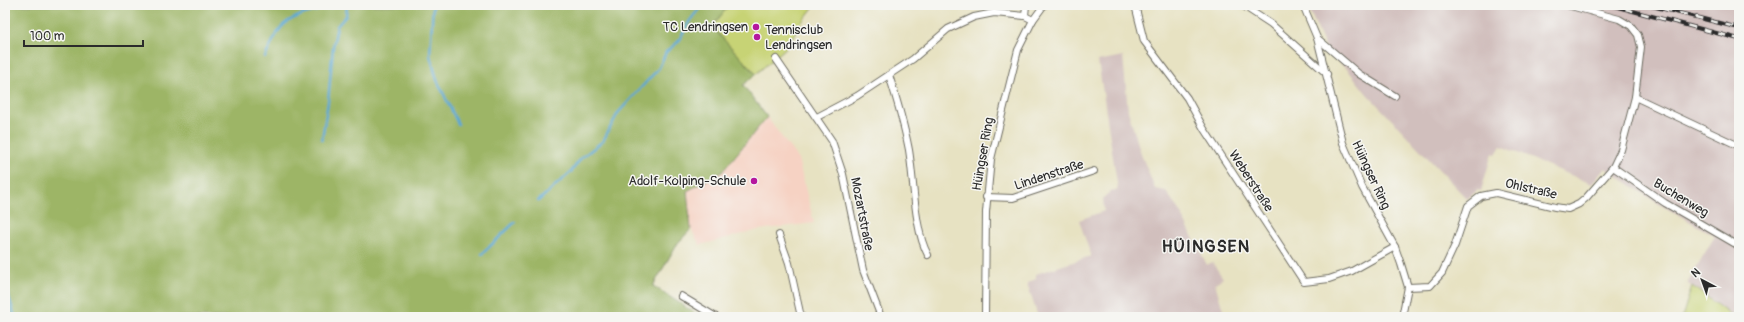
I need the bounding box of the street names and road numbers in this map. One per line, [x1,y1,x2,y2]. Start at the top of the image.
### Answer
street label: Hüingser Ring [969,116,997,192]
street label: Hüingser Ring [1348,138,1394,212]
street label: Weberstraße [1225,147,1277,215]
street label: Lindenstraße [1012,156,1086,194]
street label: Ohlstraße [1504,175,1559,203]
street label: Buchenweg [1650,175,1712,221]
street label: Mozartstraße [847,176,877,253]

